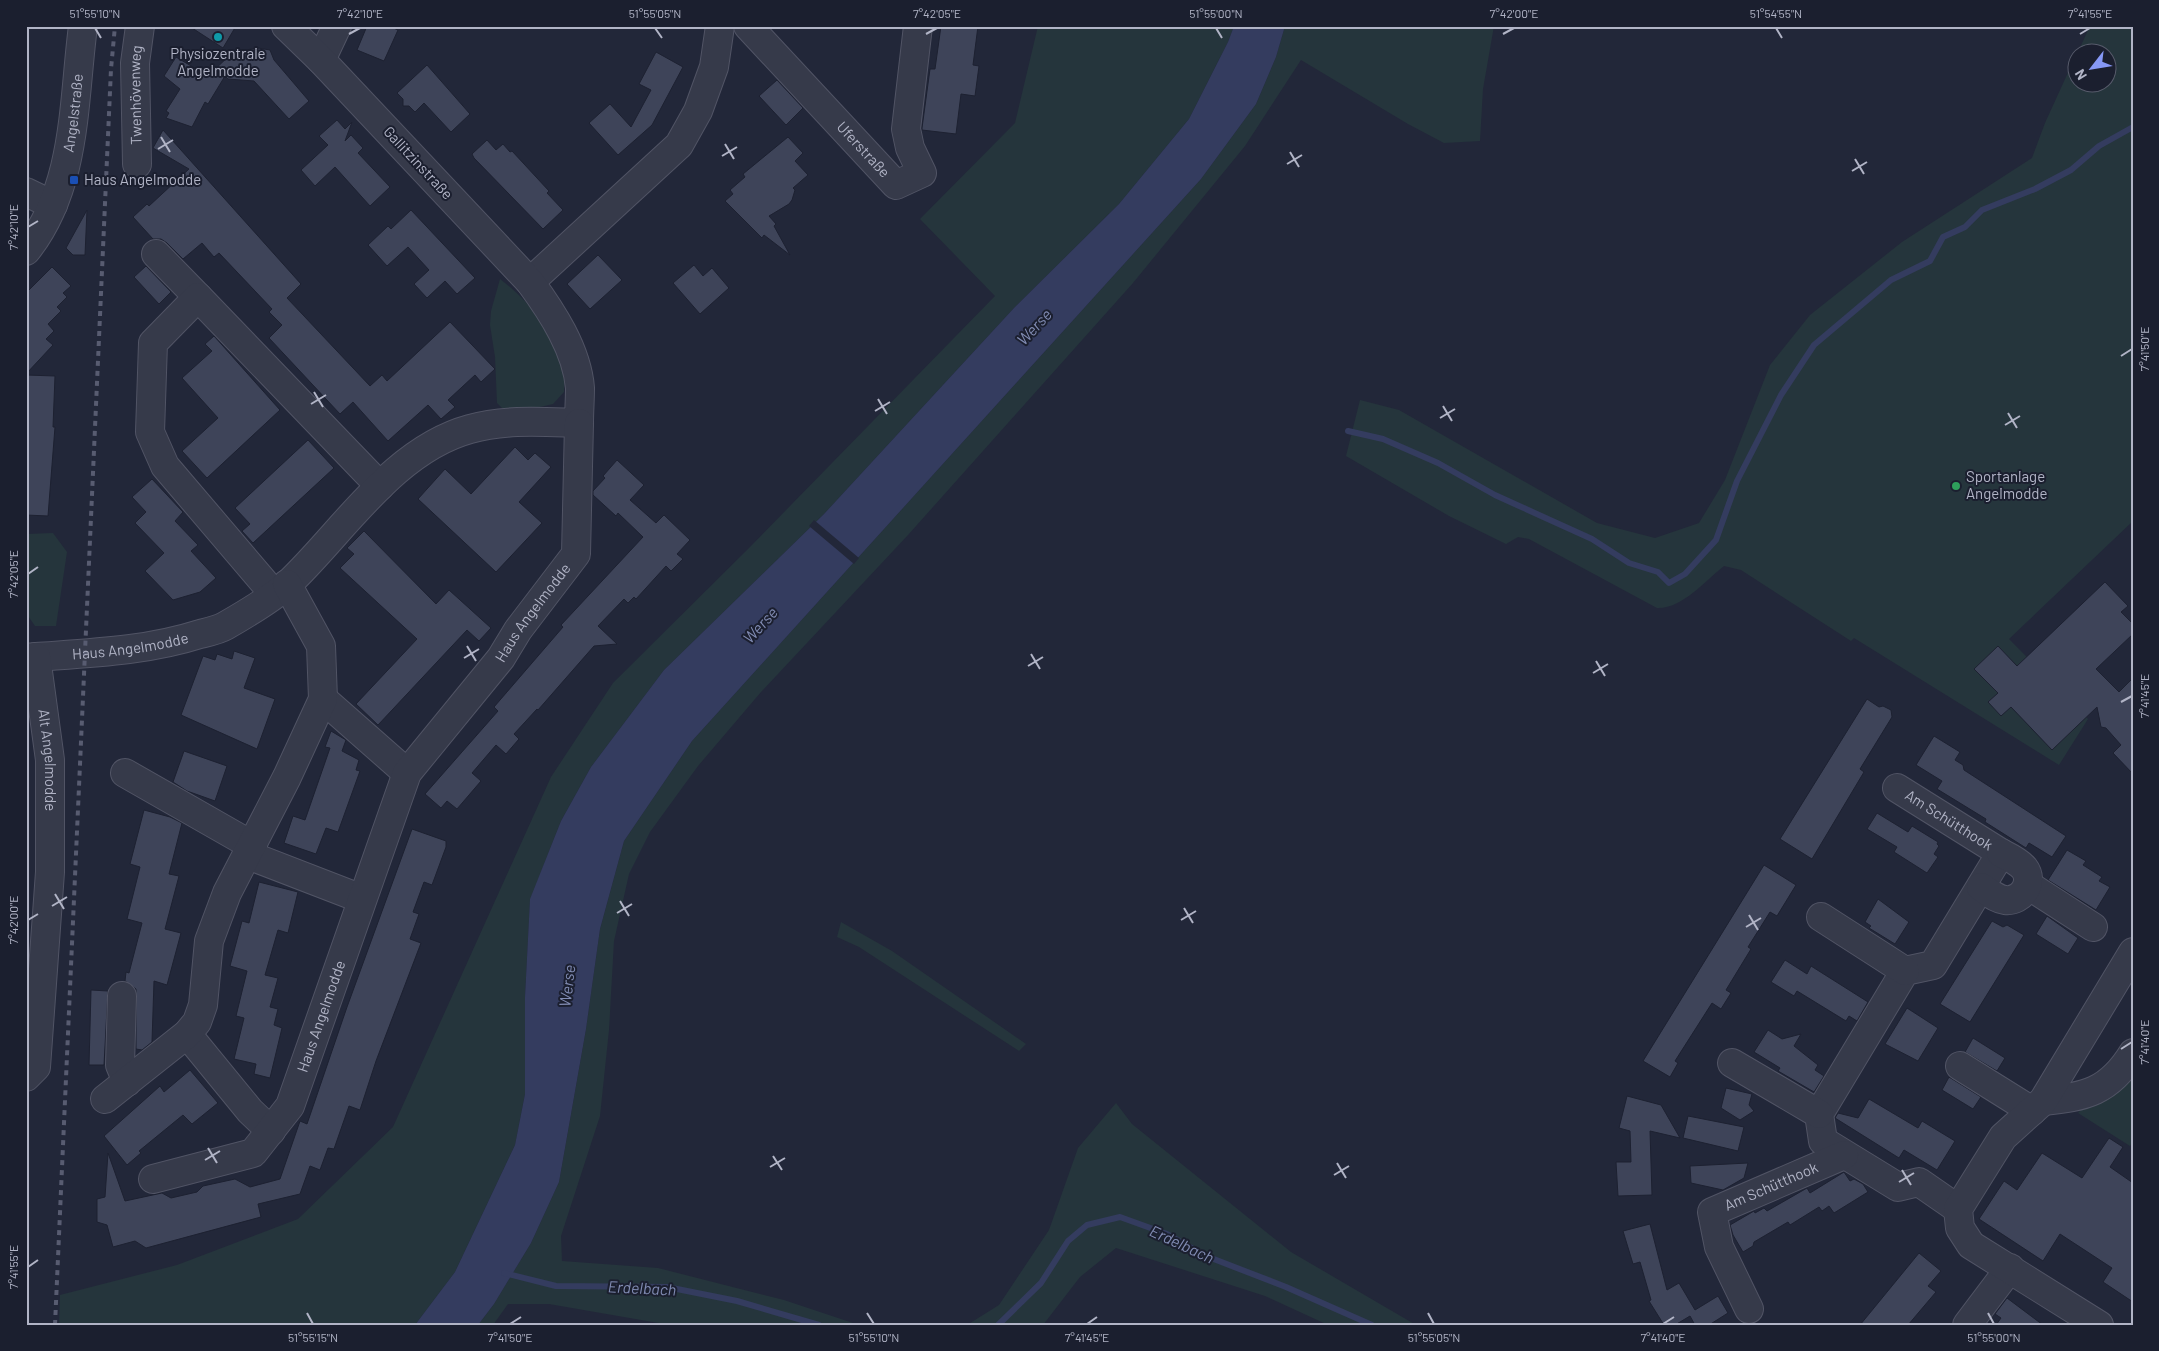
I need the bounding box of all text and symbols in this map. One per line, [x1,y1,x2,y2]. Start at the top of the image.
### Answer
text: 51°55'10"N [70,6,120,20]
text: 7°42'10"E [337,6,383,20]
text: 51°55'05"N [629,6,681,20]
text: 7°42'05"E [913,6,961,20]
text: 51°55'00"N [1189,6,1243,20]
text: 7°42'00"E [1490,6,1538,20]
text: 51°54'55"N [1750,6,1802,20]
text: 7°41'55"E [2068,6,2112,20]
marker: Physiozentrale Angelmodde [212,31,224,43]
north arrow [2066,42,2116,92]
street label: Twenhövenweg [125,44,145,145]
place label: Physiozentrale Angelmodde [170,44,266,79]
text: N [2071,67,2090,83]
street label: Angelstraße [58,73,86,154]
street label: Uferstraße [833,117,894,181]
street label: Gallitzinstraße [380,122,457,203]
place label: Haus Angelmodde [84,170,201,188]
marker: Haus Angelmodde [68,174,80,186]
text: 7°42'10"E [6,204,20,250]
water label: Werse [1012,305,1055,349]
text: 7°41'50"E [2137,327,2151,371]
place label: Sportanlage Angelmodde [1966,467,2048,502]
marker: Sportanlage Angelmodde [1950,480,1962,492]
text: 7°42'05"E [6,550,20,598]
street label: Haus Angelmodde [491,559,574,665]
water label: Werse [738,603,781,647]
street label: Haus Angelmodde [72,628,190,662]
text: 7°41'45"E [2137,674,2151,718]
street label: Alt Angelmodde [35,708,60,811]
street label: Am Schütthook [1902,785,1997,854]
text: 7°42'00"E [6,896,20,944]
street label: Haus Angelmodde [293,958,348,1075]
water label: Werse [554,964,579,1008]
text: 7°41'40"E [2137,1019,2151,1065]
street label: Am Schütthook [1721,1157,1821,1214]
water label: Erdelbach [1147,1220,1217,1267]
text: 7°41'55"E [6,1245,20,1289]
water label: Erdelbach [607,1276,677,1299]
text: 51°55'15"N [288,1330,338,1344]
text: 7°41'50"E [488,1330,532,1344]
text: 51°55'10"N [849,1330,899,1344]
text: 7°41'45"E [1065,1330,1109,1344]
text: 51°55'05"N [1408,1330,1460,1344]
text: 7°41'40"E [1640,1330,1686,1344]
text: 51°55'00"N [1967,1330,2021,1344]

